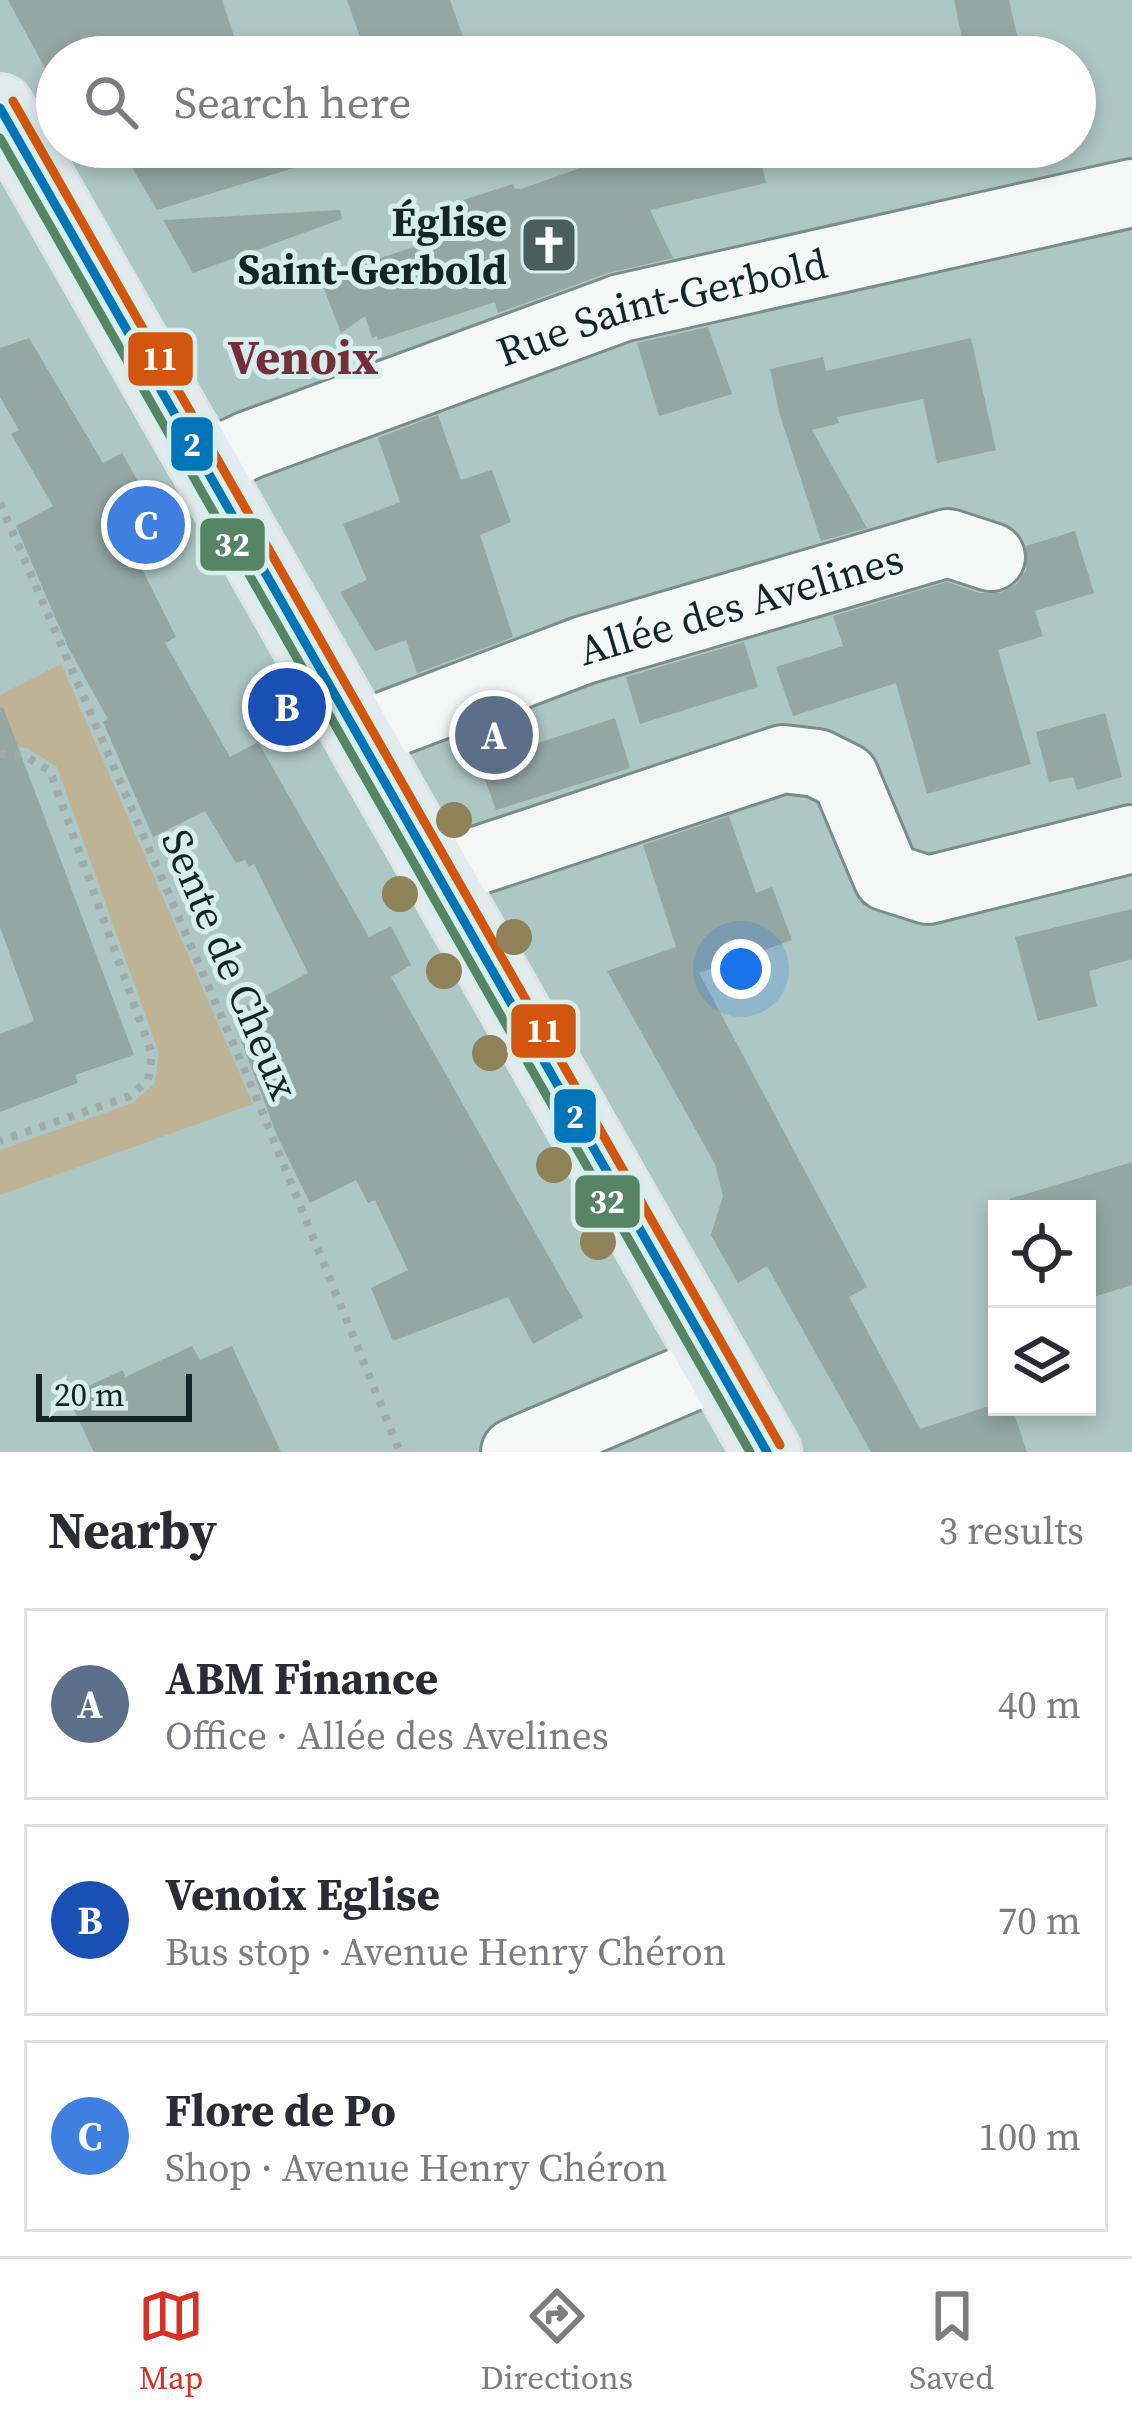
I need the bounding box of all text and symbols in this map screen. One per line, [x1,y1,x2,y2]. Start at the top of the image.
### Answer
search box [36,36,1096,168]
icon: search [78,69,144,135]
text: Search here [174,71,411,133]
place label: Église Saint-Gerbold [237,192,507,298]
church icon: Église Saint-Gerbold [518,214,580,276]
street label: Rue Saint-Gerbold [489,234,833,380]
district label: Venoix [227,324,379,390]
line badge: 11 [126,330,195,388]
text: 11 [142,336,178,381]
line badge: 2 [169,415,215,473]
text: 2 [183,422,201,467]
pin: C [107,480,185,570]
line badge: 32 [198,516,267,573]
text: 32 [214,522,250,567]
street label: Allée des Avelines [571,529,910,679]
pin: B [248,662,326,752]
pin: A [455,690,533,780]
street label: Sente de Cheux [148,820,314,1108]
your location [711,939,771,999]
line badge: 11 [509,1002,578,1060]
text: 11 [526,1008,562,1053]
line badge: 2 [552,1087,598,1145]
text: 2 [566,1094,584,1139]
line badge: 32 [573,1173,642,1230]
text: 32 [589,1179,625,1224]
map controls [988,1200,1096,1416]
button: locate [988,1200,1096,1308]
button: layers [988,1308,1096,1416]
scale bar [36,1368,192,1421]
text: 20 m [54,1372,124,1417]
text: Nearby [48,1495,217,1565]
text: 3 results [939,1504,1084,1557]
text: ABM Finance [165,1647,438,1709]
text: A [77,1678,103,1731]
text: 40 m [998,1678,1081,1731]
text: Office · Allée des Avelines [165,1709,609,1762]
text: Venoix Eglise [165,1863,440,1925]
text: B [77,1894,103,1947]
text: 70 m [998,1894,1081,1947]
text: Bus stop · Avenue Henry Chéron [165,1925,726,1978]
text: Flore de Po [165,2079,396,2141]
text: C [78,2110,102,2163]
text: 100 m [978,2110,1081,2163]
text: Shop · Avenue Henry Chéron [165,2141,667,2194]
tab: Map [138,2283,204,2400]
tab: Directions [480,2283,633,2400]
tab: Saved [909,2283,994,2400]

